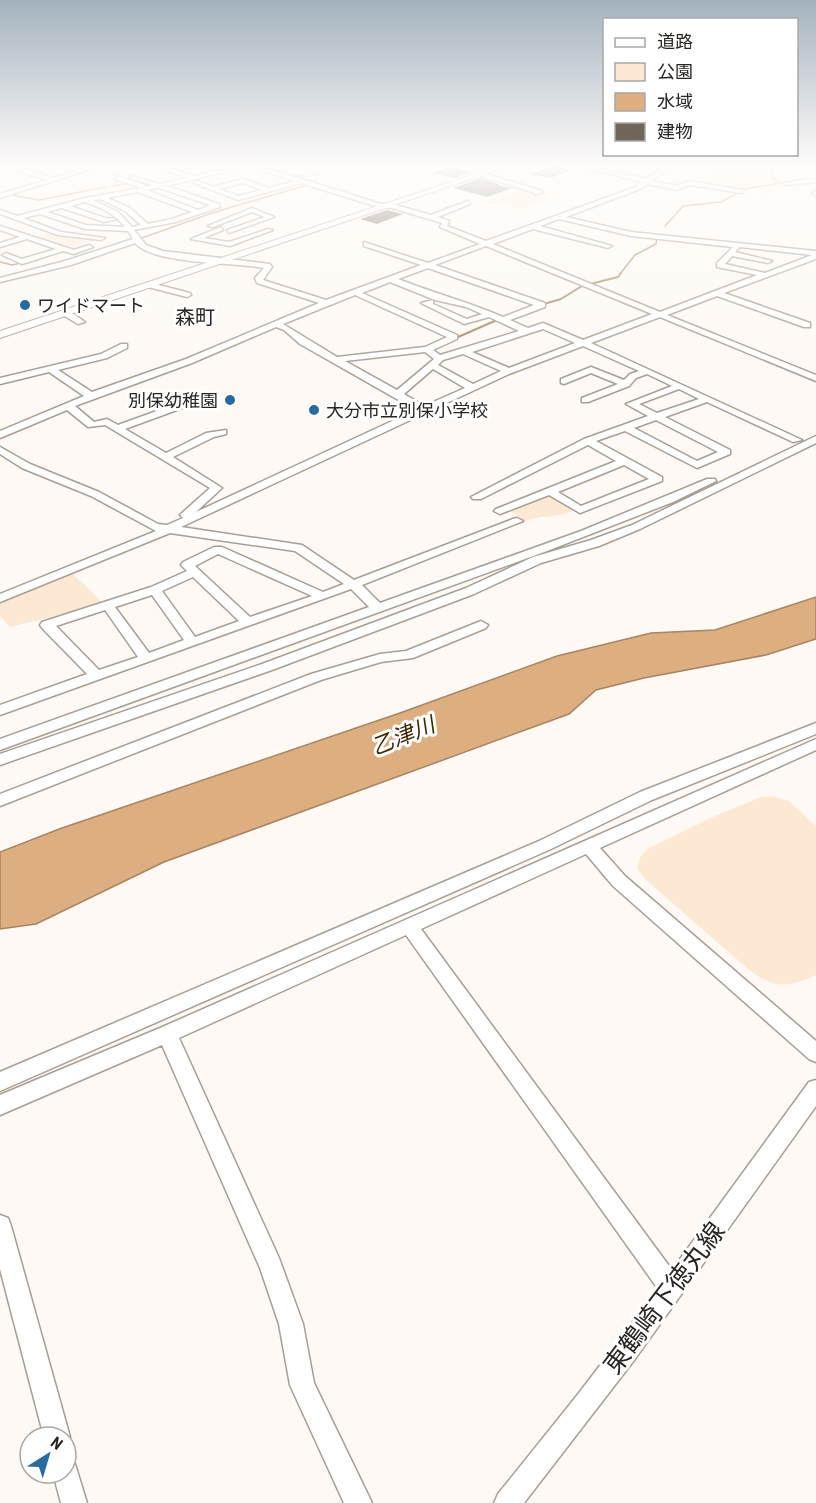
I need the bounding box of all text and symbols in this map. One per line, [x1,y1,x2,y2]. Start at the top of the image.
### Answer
legend [603,18,798,156]
text: 道路 [657,31,693,52]
text: 公園 [657,61,693,82]
text: 水域 [657,91,693,112]
text: 建物 [657,121,693,142]
place label: ワイドマート [37,295,145,316]
marker: ワイドマート [18,298,32,312]
district label: 森町 [175,305,215,329]
place label: 別保幼稚園 [128,390,218,411]
marker: 別保幼稚園 [223,393,237,407]
place label: 大分市立別保小学校 [326,400,488,421]
marker: 大分市立別保小学校 [307,403,321,417]
water label: 乙津川 [368,711,440,760]
street label: 東鶴崎下徳丸線 [597,1216,731,1380]
north arrow [18,1425,78,1485]
text: N [47,1433,66,1454]

